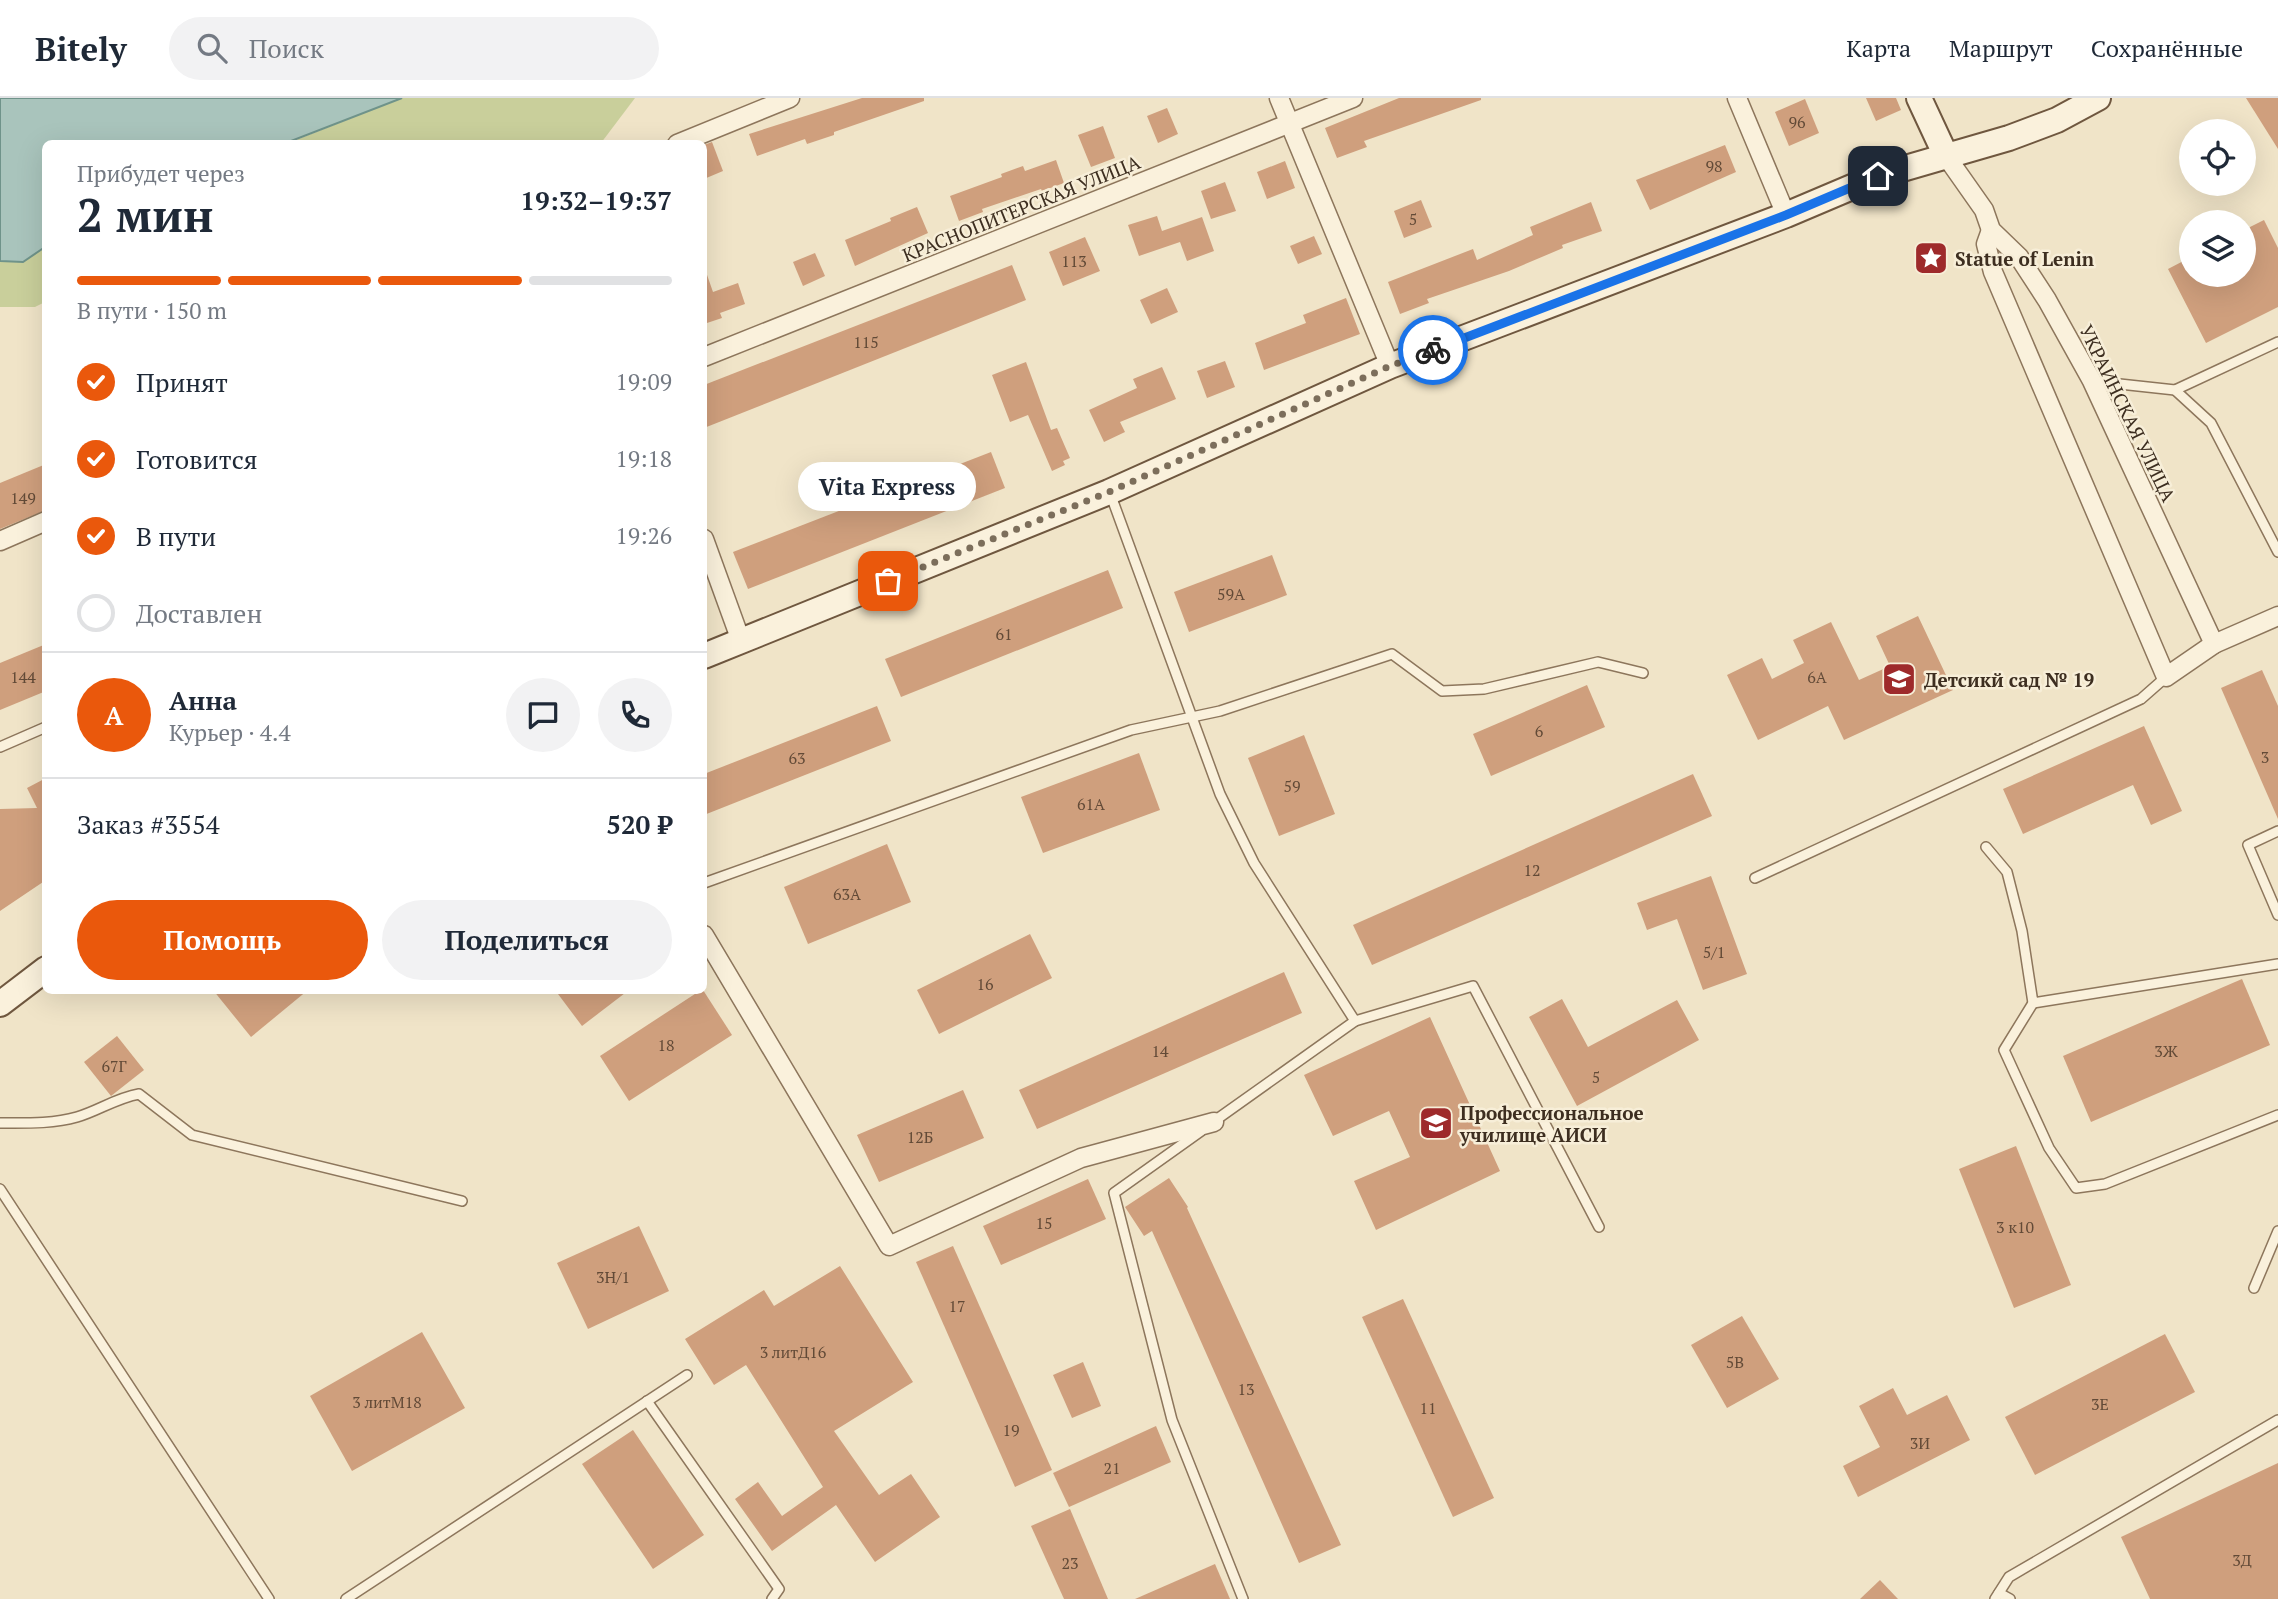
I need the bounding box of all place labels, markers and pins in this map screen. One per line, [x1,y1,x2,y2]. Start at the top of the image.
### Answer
pin [1848,146,1908,206]
place icon: Statue of Lenin [1912,239,1950,277]
place label: Statue of Lenin [1955,246,2095,271]
callout: Vita Express [799,462,977,511]
pin [858,551,918,611]
school or university icon: Детсикй сад № 19 [1880,660,1918,698]
place label: Детсикй сад № 19 [1924,667,2094,692]
place label: Профессиональное училище АИСИ [1459,1100,1644,1147]
school or university icon: Профессиональное училище АИСИ [1417,1104,1455,1142]

